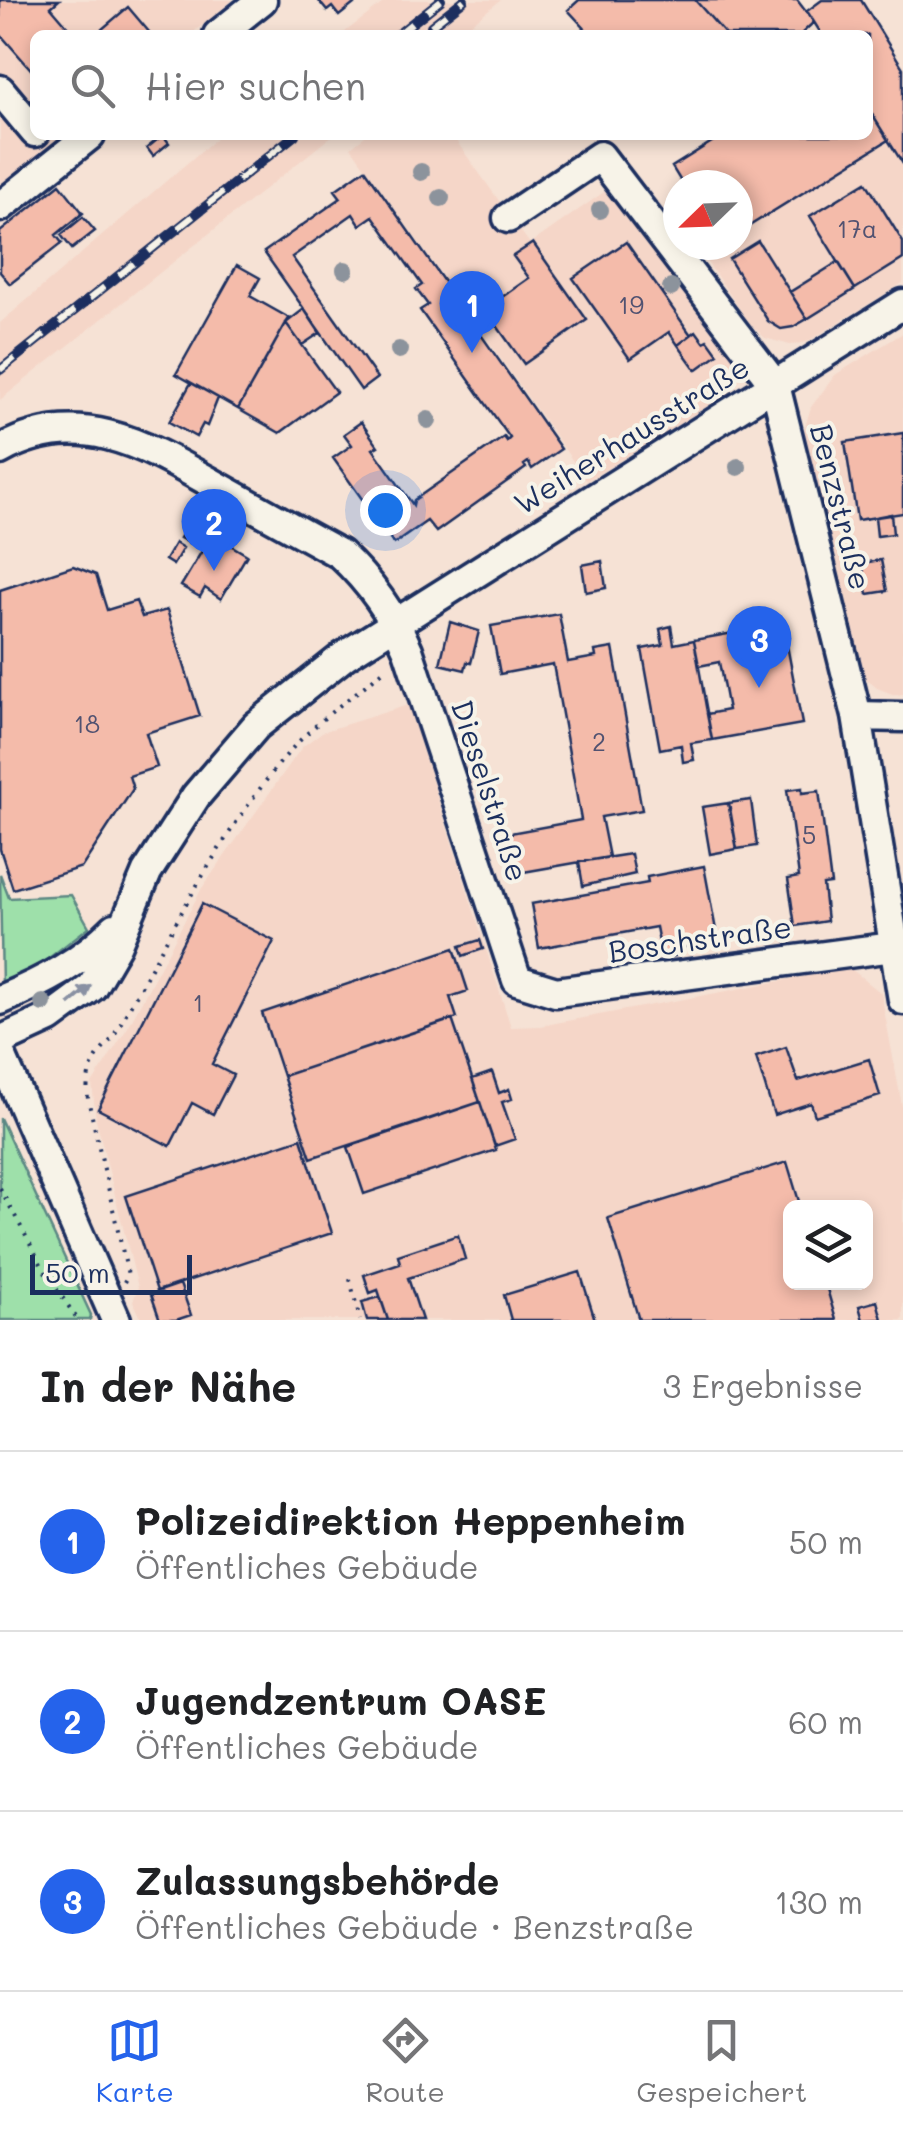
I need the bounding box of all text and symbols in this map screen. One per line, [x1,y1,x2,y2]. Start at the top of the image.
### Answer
search box [30,30,873,140]
icon: search [65,58,120,113]
text: Hier suchen [145,60,366,110]
north arrow [663,170,753,260]
house number: 17a [837,212,877,244]
pin: 1 [440,270,504,353]
house number: 19 [618,288,644,320]
street label: Weiherhausstraße [506,346,756,523]
street label: Benzstraße [802,419,882,594]
your location [360,485,411,536]
pin: 2 [182,488,246,571]
pin: 3 [726,606,792,688]
street label: Dieselstraße [443,695,539,886]
house number: 18 [74,707,100,739]
house number: 2 [592,725,606,757]
house number: 5 [802,818,816,850]
street label: Boschstraße [605,905,794,971]
one-way arrow [68,985,93,1006]
house number: 1 [192,986,204,1018]
map controls [783,1200,873,1290]
button: layers [783,1200,873,1290]
scale bar [30,1250,192,1294]
text: 50 m [45,1254,110,1290]
text: In der Nähe [40,1358,296,1413]
text: 3 Ergebnisse [662,1364,863,1406]
text: Polizeidirektion Heppenheim [135,1495,686,1545]
text: 1 [65,1520,80,1562]
text: 50 m [789,1520,863,1562]
text: Öffentliches Gebäude [135,1545,479,1587]
text: Jugendzentrum OASE [135,1675,547,1725]
text: 2 [64,1700,81,1742]
text: 60 m [788,1700,863,1742]
text: Öffentliches Gebäude [135,1725,479,1767]
text: Zulassungsbehörde [135,1855,500,1905]
text: 3 [63,1880,82,1922]
text: 130 m [774,1880,863,1922]
text: Öffentliches Gebäude · Benzstraße [135,1905,694,1947]
tab: Karte [96,2013,174,2109]
tab: Route [365,2013,445,2109]
tab: Gespeichert [636,2013,807,2109]

